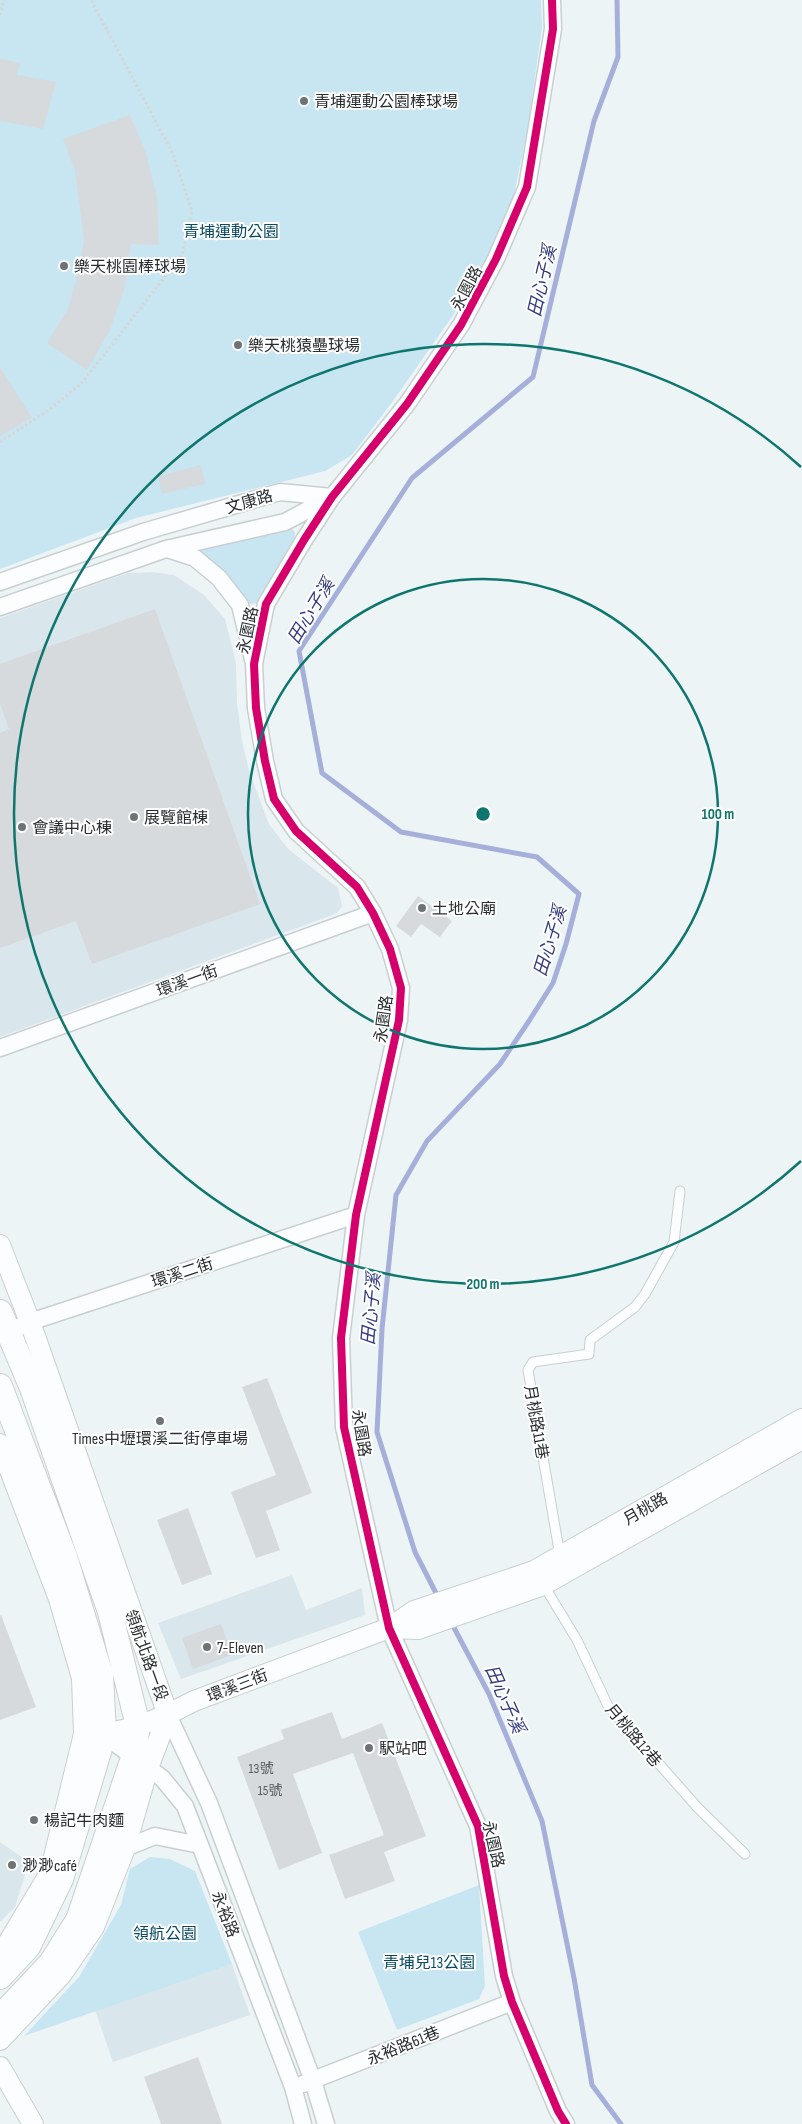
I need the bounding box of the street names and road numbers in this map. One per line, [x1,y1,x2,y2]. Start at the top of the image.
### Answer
street label: 永園路 [448,263,487,314]
street label: 文康路 [224,487,275,518]
street label: 永園路 [234,605,263,656]
street label: 環溪一街 [154,962,221,1001]
street label: 永園路 [372,994,397,1044]
street label: 環溪二街 [149,1255,216,1292]
street label: 月桃路11巷 [520,1384,551,1461]
street label: 永園路 [347,1408,374,1458]
street label: 月桃路 [620,1489,671,1530]
street label: 領航北路一段 [120,1607,171,1704]
street label: 環溪三街 [204,1666,271,1707]
street label: 月桃路12巷 [601,1701,665,1771]
street label: 永園路 [478,1819,507,1870]
street label: 永裕路 [207,1889,242,1940]
street label: 永裕路61巷 [364,2023,443,2070]

